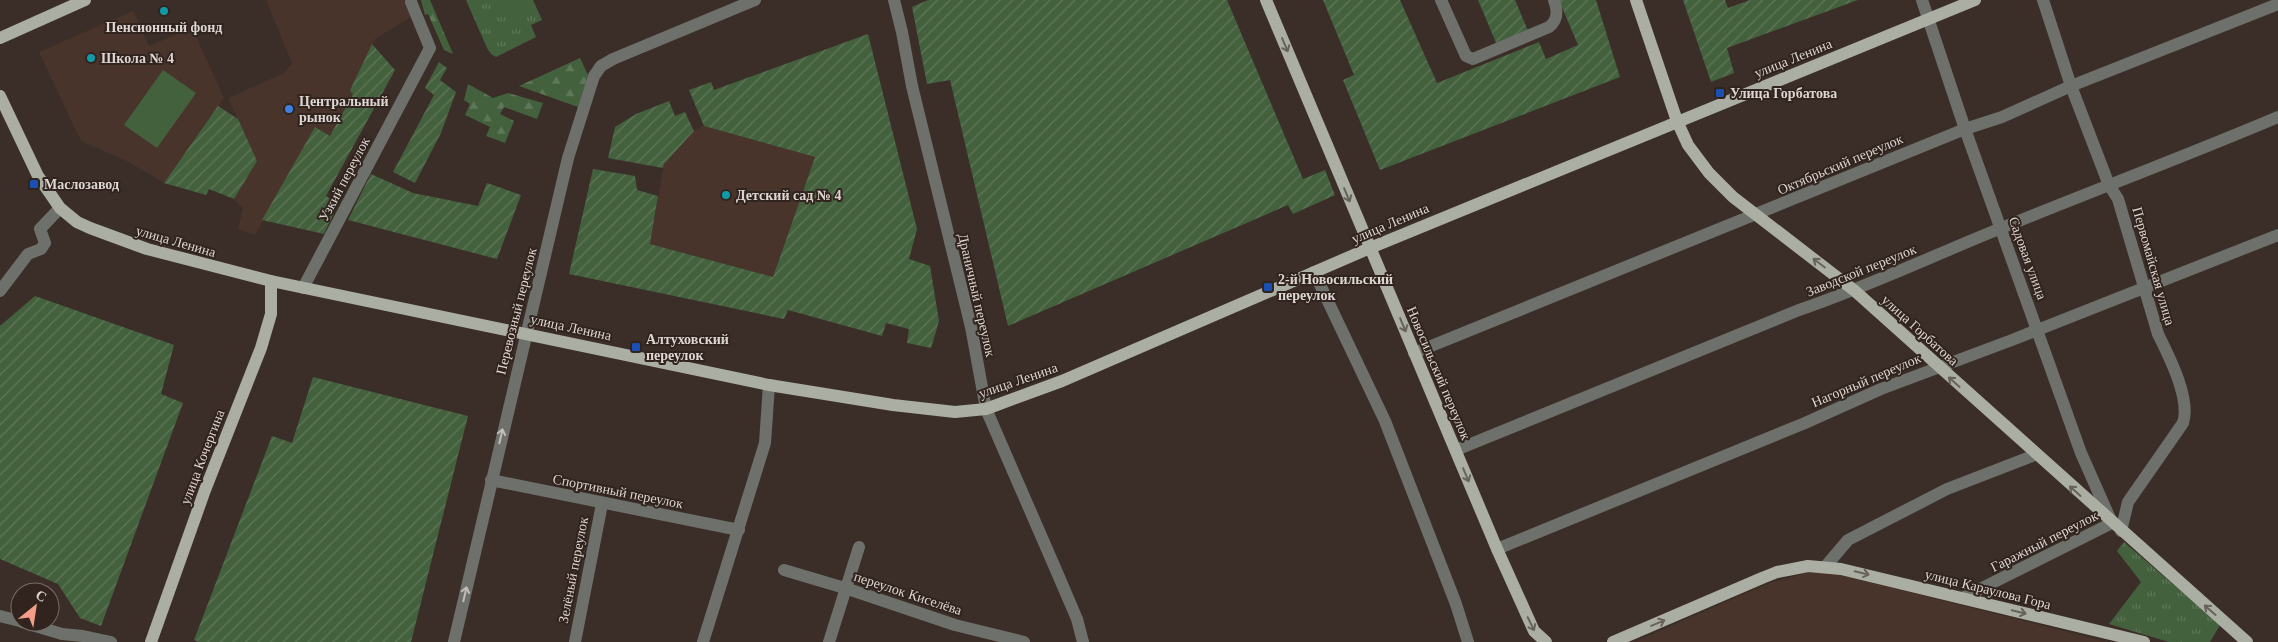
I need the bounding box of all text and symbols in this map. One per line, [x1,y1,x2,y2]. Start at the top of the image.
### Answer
marker: Пенсионный фонд [158,5,170,17]
place label: Пенсионный фонд [106,20,222,35]
street label: улица Ленина [1752,36,1835,81]
one-way arrow [1280,37,1290,52]
place label: Школа № 4 [101,51,174,66]
marker: Школа № 4 [85,52,97,64]
place label: Улица Горбатова [1730,86,1837,101]
marker: Улица Горбатова [1714,87,1726,99]
place label: Центральный рынок [299,94,388,125]
marker: Центральный рынок [283,103,295,115]
street label: Октябрьский переулок [1775,131,1905,198]
street label: Узкий переулок [316,134,373,224]
place label: Маслозавод [44,177,119,192]
marker: Маслозавод [28,178,40,190]
one-way arrow [1343,187,1353,202]
place label: Детский сад № 4 [736,188,842,203]
marker: Детский сад № 4 [720,189,732,201]
street label: улица Ленина [1349,200,1432,246]
street label: Первомайская улица [2129,205,2178,328]
street label: Садовая улица [2006,215,2050,302]
street label: улица Ленина [134,223,218,260]
street label: Драничный переулок [955,232,998,359]
street label: Заводской переулок [1804,241,1919,299]
street label: Перевозный переулок [493,246,540,376]
one-way arrow [1813,258,1826,269]
place label: 2-й Новосильский переулок [1278,272,1393,303]
marker: 2-й Новосильский переулок [1262,281,1274,293]
street label: улица Горбатова [1878,292,1961,369]
street label: Новосильский переулок [1404,304,1474,442]
street label: улица Ленина [529,312,614,344]
one-way arrow [1398,317,1408,332]
place label: Алтуховский переулок [646,332,729,363]
marker: Алтуховский переулок [630,341,642,353]
street label: Нагорный переулок [1809,351,1923,410]
street label: улица Ленина [977,360,1060,401]
one-way arrow [1948,376,1961,388]
street label: улица Кочергина [177,407,228,507]
one-way arrow [497,429,506,445]
one-way arrow [1462,467,1471,482]
street label: Спортивный переулок [551,471,685,512]
one-way arrow [2069,485,2082,496]
street label: Гаражный переулок [1988,508,2101,575]
street label: Зелёный переулок [556,515,591,625]
street label: улица Караулова Гора [1923,567,2053,613]
street label: переулок Киселёва [852,569,964,618]
one-way arrow [1853,569,1869,578]
north arrow [10,582,60,632]
text: С [33,587,49,605]
one-way arrow [461,587,470,603]
one-way arrow [2204,604,2217,616]
one-way arrow [2011,608,2027,617]
one-way arrow [1526,616,1536,631]
one-way arrow [1650,617,1665,627]

